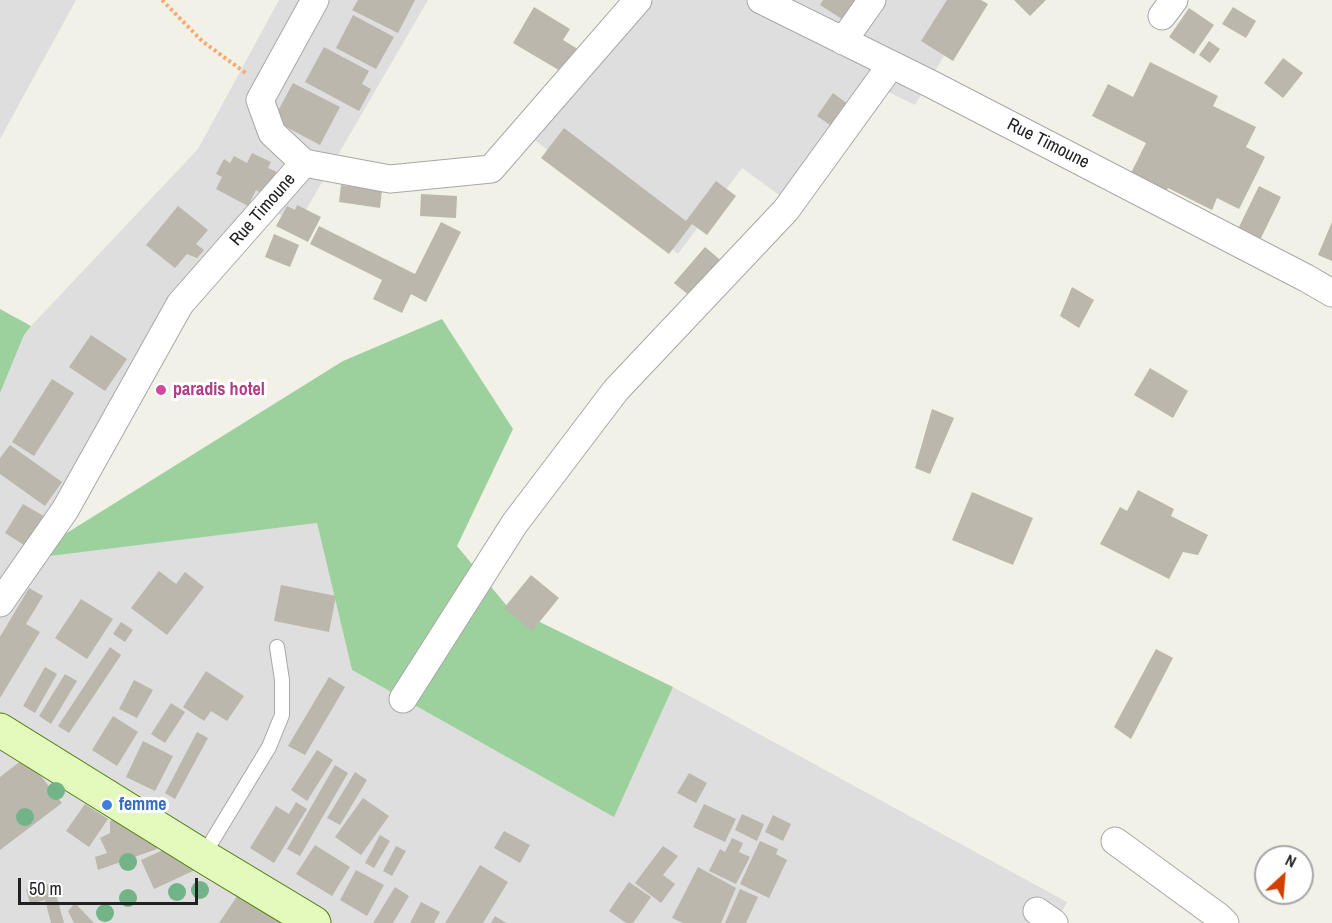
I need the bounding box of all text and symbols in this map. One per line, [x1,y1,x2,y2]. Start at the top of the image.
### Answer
street label: Rue Timoune [1003,114,1093,174]
street label: Rue Timoune [226,169,300,251]
place label: paradis hotel [173,379,265,401]
marker: paradis hotel [154,383,168,397]
place label: femme [119,794,167,816]
marker: femme [100,798,114,812]
north arrow [1254,845,1314,905]
text: N [1282,849,1300,873]
scale bar [21,866,201,904]
text: 50 m [29,876,62,901]

